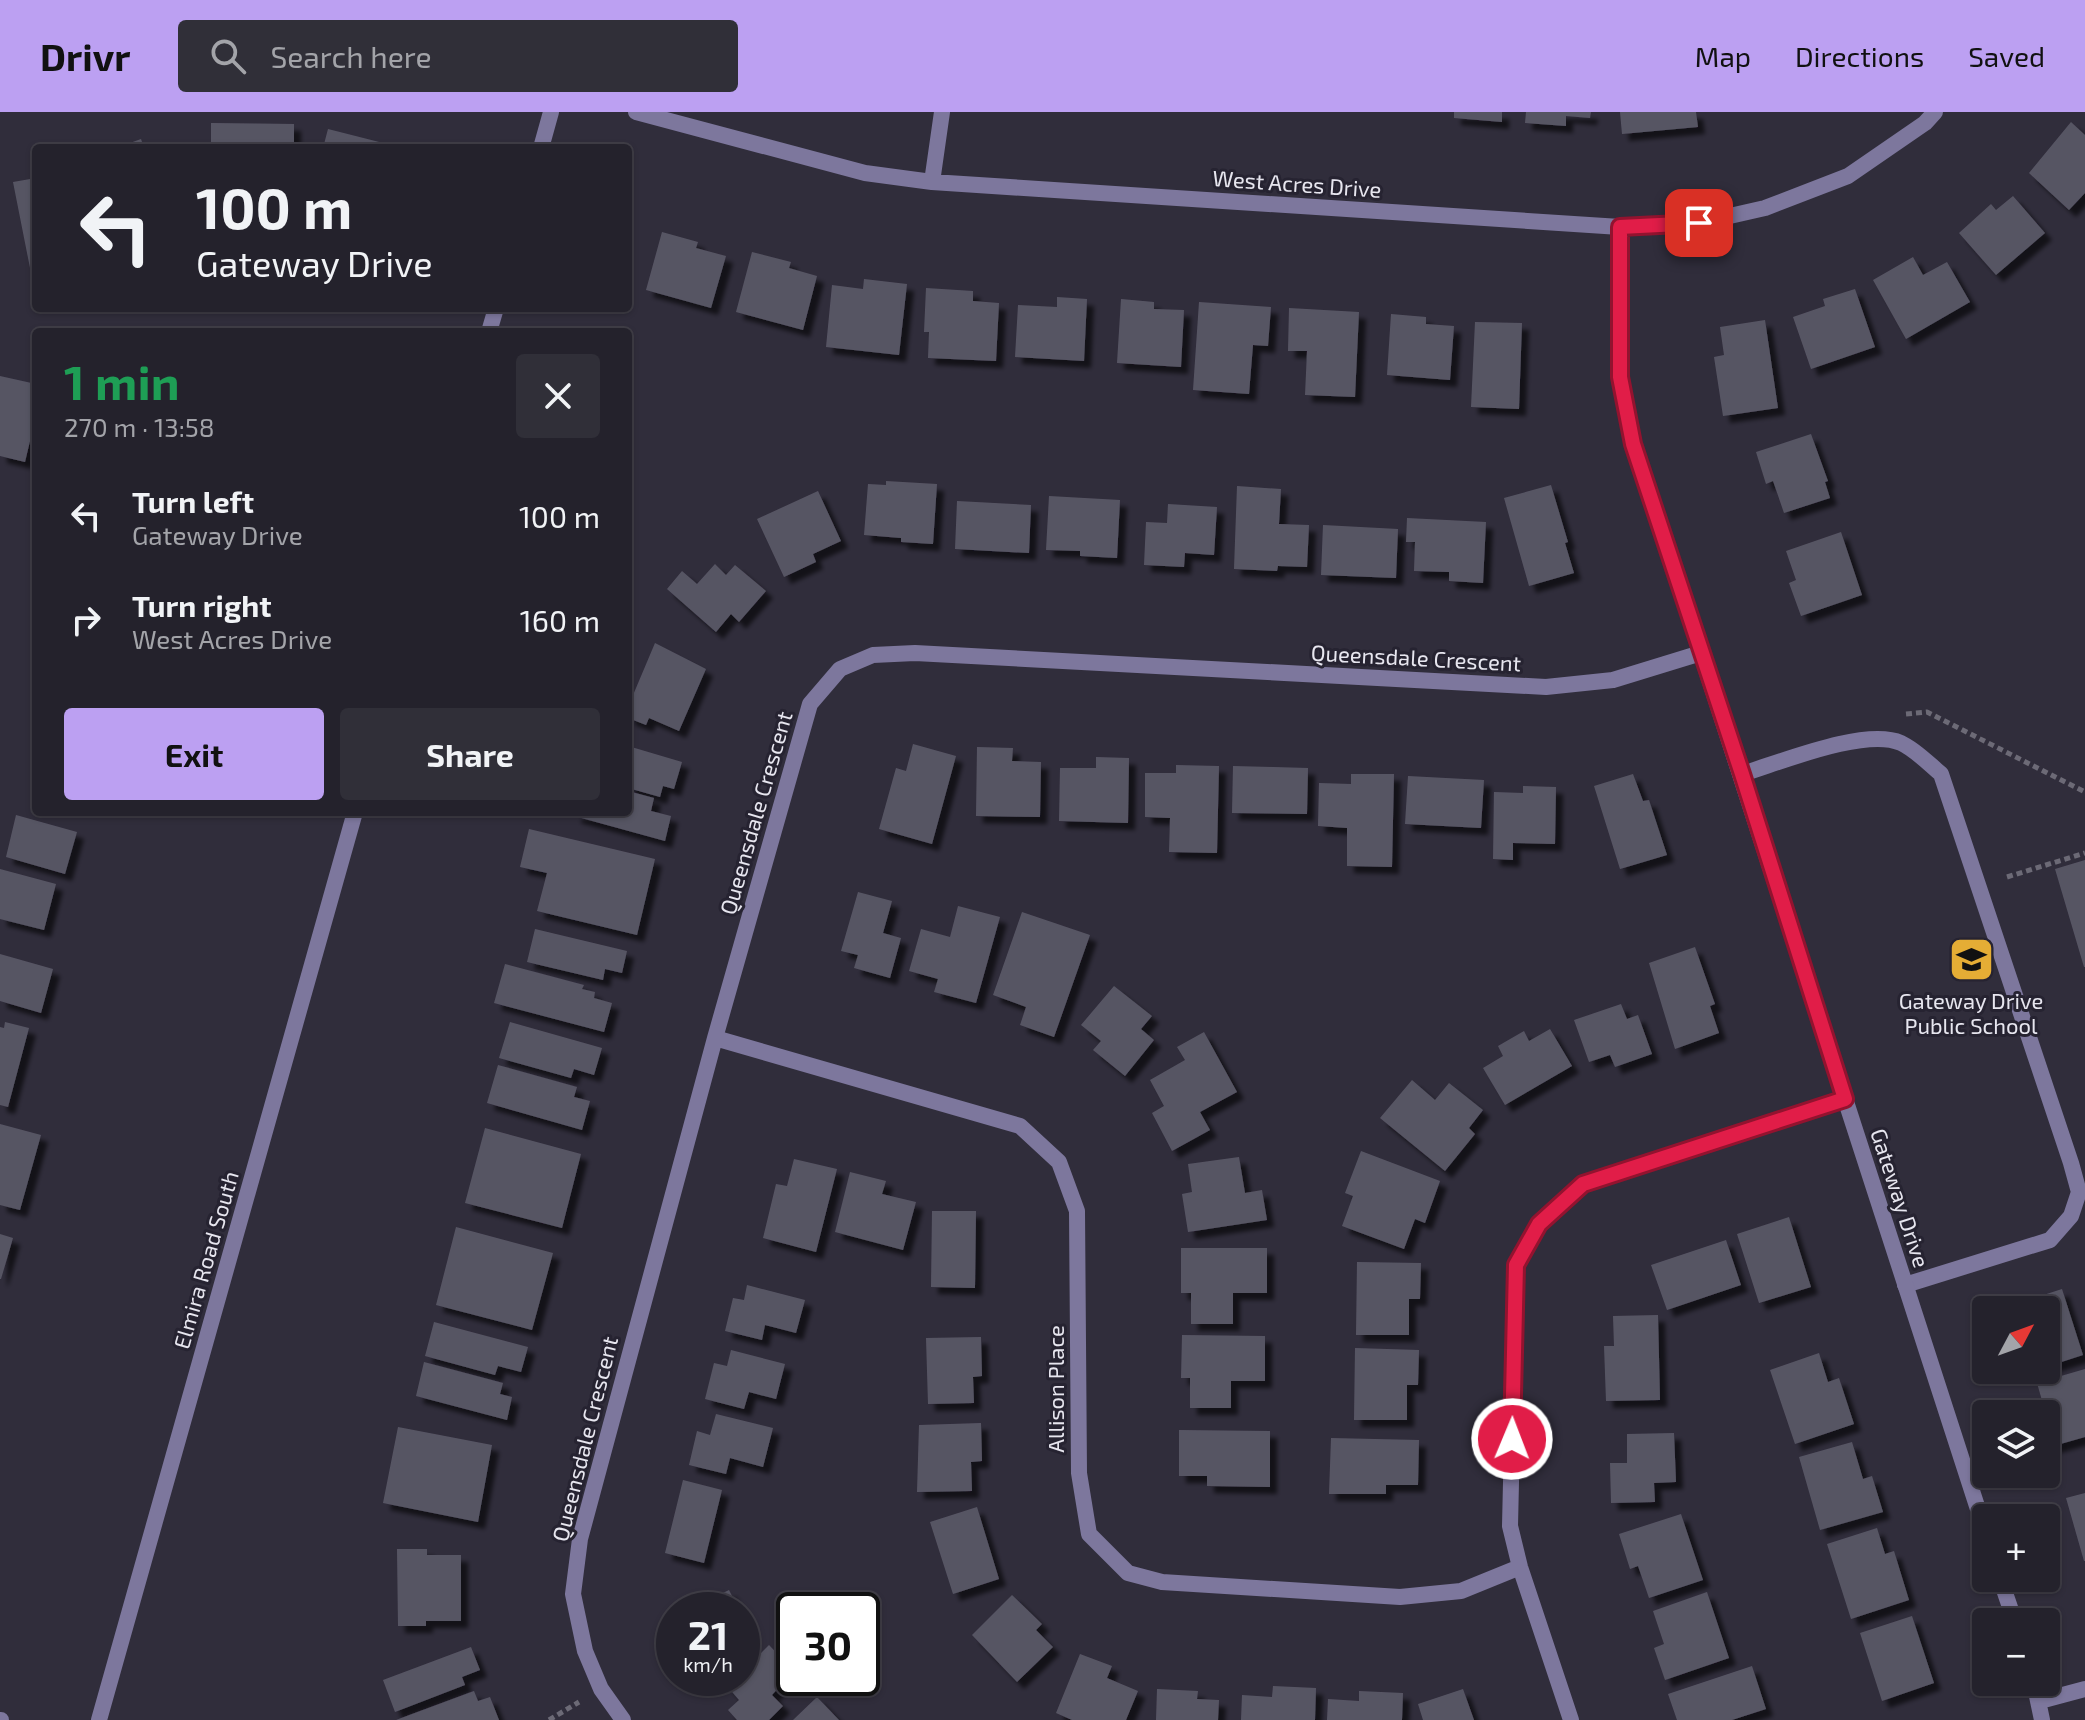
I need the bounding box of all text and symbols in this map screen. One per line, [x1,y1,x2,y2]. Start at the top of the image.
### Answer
search box [178,20,738,92]
text: Drivr [40,33,130,79]
icon: search [206,34,250,78]
text: Search here [270,38,432,74]
text: Map [1695,39,1751,73]
text: Directions [1795,39,1924,73]
text: Saved [1968,39,2045,73]
street label: West Acres Drive [1212,164,1382,202]
text: 100 m [196,173,352,240]
icon: left [64,176,168,280]
pin [1665,189,1733,257]
icon: arrive [1677,201,1721,245]
text: Gateway Drive [196,241,432,284]
text: 1 min [64,352,180,410]
button: close [516,354,600,438]
text: 270 m · 13:58 [64,411,215,442]
text: Turn left [132,483,254,519]
icon: left [64,494,108,538]
text: 100 m [519,498,600,534]
text: Gateway Drive [132,519,303,550]
text: Turn right [132,587,272,623]
icon: right [64,598,108,642]
text: 160 m [520,602,600,638]
text: West Acres Drive [132,623,332,654]
street label: Queensdale Crescent [1310,639,1522,676]
button: Exit [64,708,324,800]
button: Share [340,708,600,800]
street label: Queensdale Crescent [714,708,797,918]
school or university icon: Gateway Drive Public School [1947,936,1995,984]
place label: Gateway Drive Public School [1899,987,2043,1038]
street label: Gateway Drive [1866,1125,1936,1270]
street label: Elmira Road South [167,1168,243,1352]
north arrow [1972,1296,2060,1384]
map controls [1972,1296,2060,1696]
street label: Allison Place [1042,1325,1068,1453]
street label: Queensdale Crescent [546,1334,623,1544]
position arrow [1470,1397,1554,1481]
button: layers [1972,1400,2060,1488]
button: + [1972,1504,2060,1592]
speed limit sign: 30 [776,1592,880,1696]
button: − [1972,1608,2060,1696]
text: 21 [688,1610,728,1658]
text: km/h [683,1652,733,1676]

